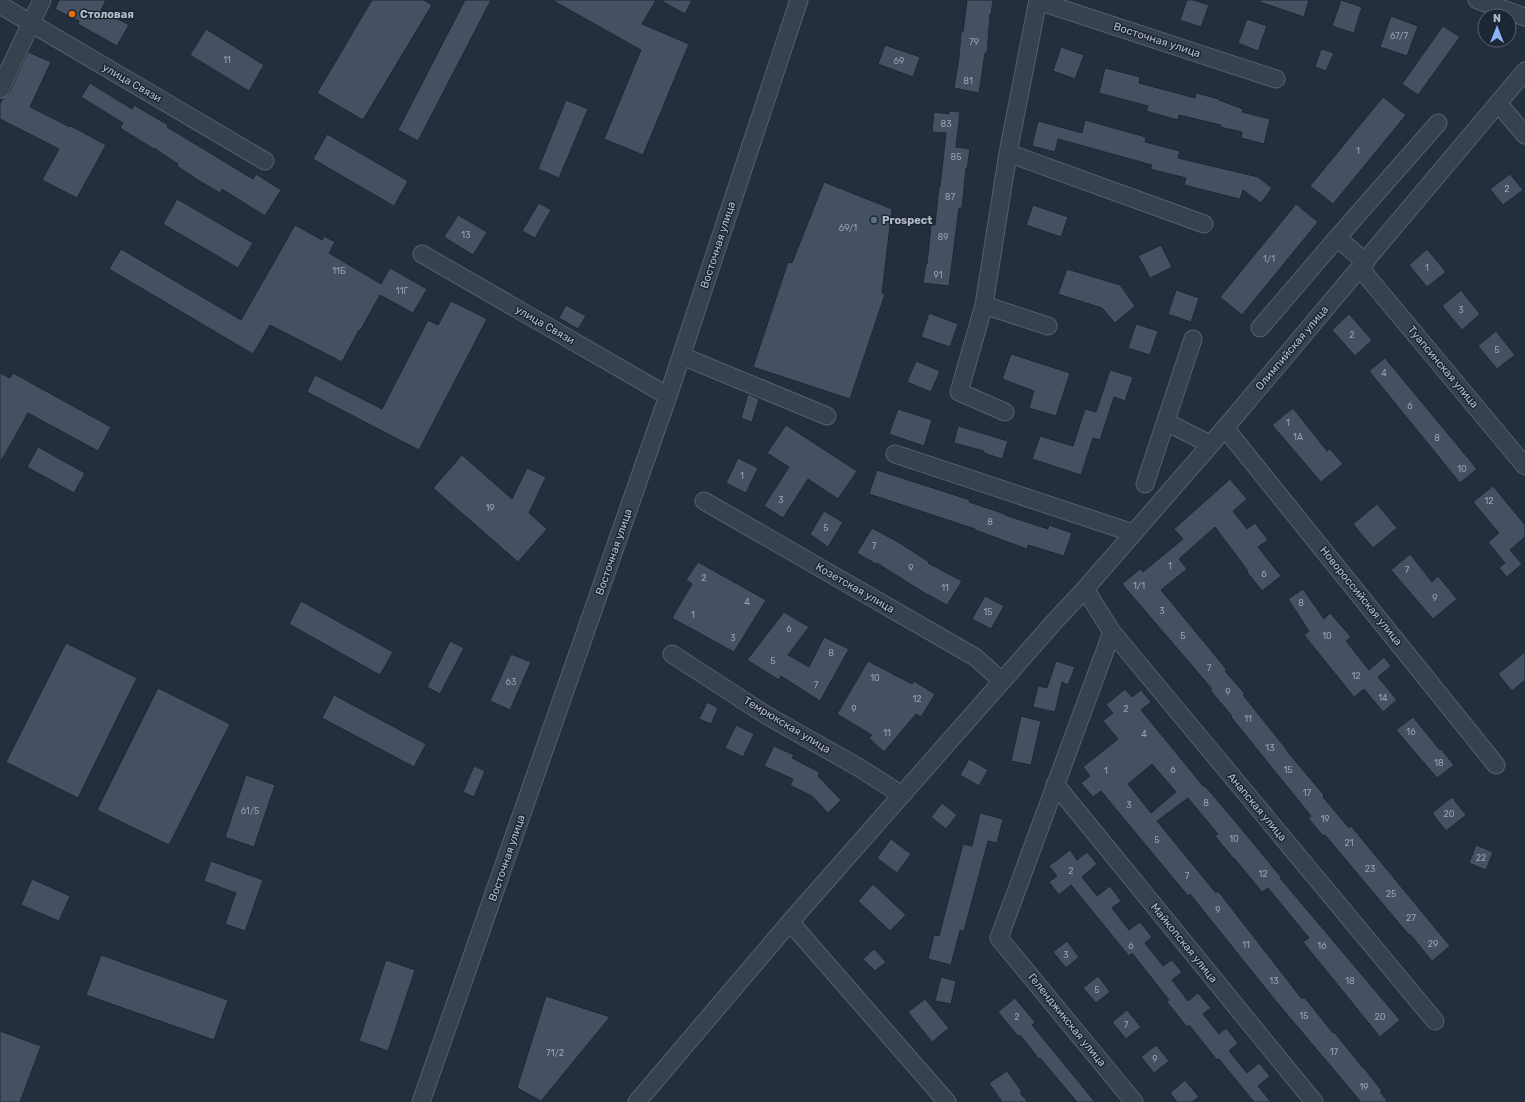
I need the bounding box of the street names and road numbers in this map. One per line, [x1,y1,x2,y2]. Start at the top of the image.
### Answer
street label: Восточная улица [1112,20,1202,60]
street label: улица Связи [100,61,164,105]
street label: Восточная улица [698,200,738,290]
street label: улица Связи [513,303,577,347]
street label: Олимпийская улица [1253,303,1331,393]
street label: Туапсинская улица [1405,323,1481,411]
street label: Восточная улица [593,507,635,597]
street label: Новороссийская улица [1317,544,1405,648]
street label: Козетская улица [813,560,897,616]
street label: Темрюкская улица [741,694,833,756]
street label: Анапская улица [1225,770,1289,844]
street label: Восточная улица [486,813,528,903]
street label: Майкопская улица [1148,901,1220,985]
street label: Геленджикская улица [1026,971,1108,1069]

